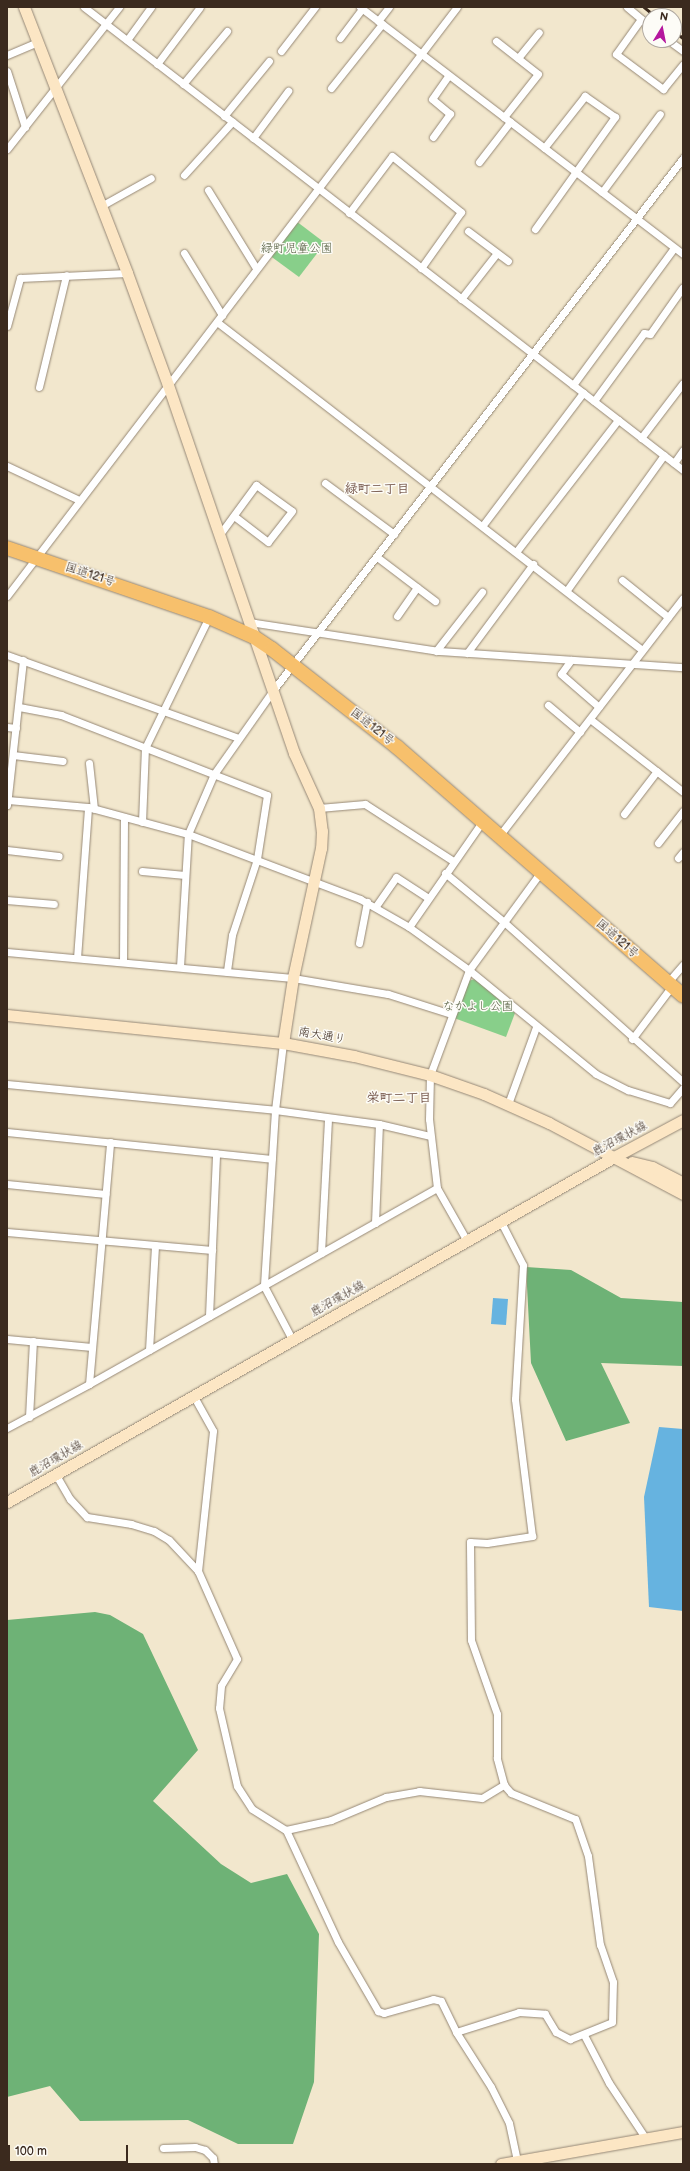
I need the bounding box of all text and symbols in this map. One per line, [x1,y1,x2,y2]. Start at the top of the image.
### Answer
north arrow [642,8,682,48]
text: N [659,10,669,24]
park label: 緑町児童公園 [261,242,333,256]
district label: 緑町二丁目 [345,481,409,497]
street label: 国道121号 [63,560,117,590]
street label: 国道121号 [347,705,397,749]
street label: 国道121号 [593,916,641,962]
park label: なかよし公園 [442,1000,514,1014]
street label: 南大通り [297,1025,347,1047]
district label: 栄町二丁目 [367,1090,431,1106]
street label: 鹿沼環状線 [590,1119,650,1159]
street label: 鹿沼環状線 [308,1278,368,1320]
street label: 鹿沼環状線 [26,1438,86,1480]
scale bar [10,2137,130,2163]
text: 100 m [15,2144,47,2159]

